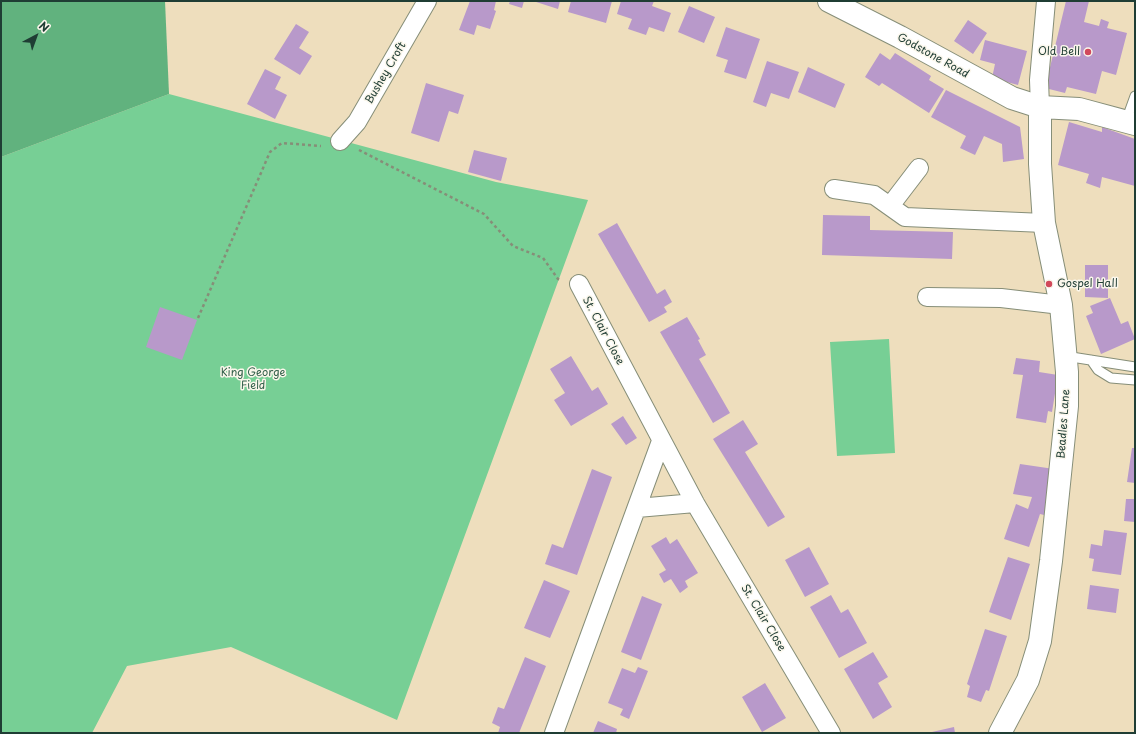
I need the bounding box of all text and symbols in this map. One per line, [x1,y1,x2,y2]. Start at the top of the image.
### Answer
north arrow [16,16,56,56]
text: N [35,17,53,36]
street label: Godstone Road [895,31,971,81]
street label: Bushey Croft [363,40,409,106]
place label: Old Bell [1038,45,1080,59]
marker: Old Bell [1083,47,1093,57]
place label: Gospel Hall [1057,277,1118,291]
marker: Gospel Hall [1044,279,1054,289]
street label: St. Clair Close [579,295,627,367]
park label: King George Field [221,366,285,392]
street label: Beadles Lane [1055,389,1073,459]
street label: St. Clair Close [738,582,788,654]

